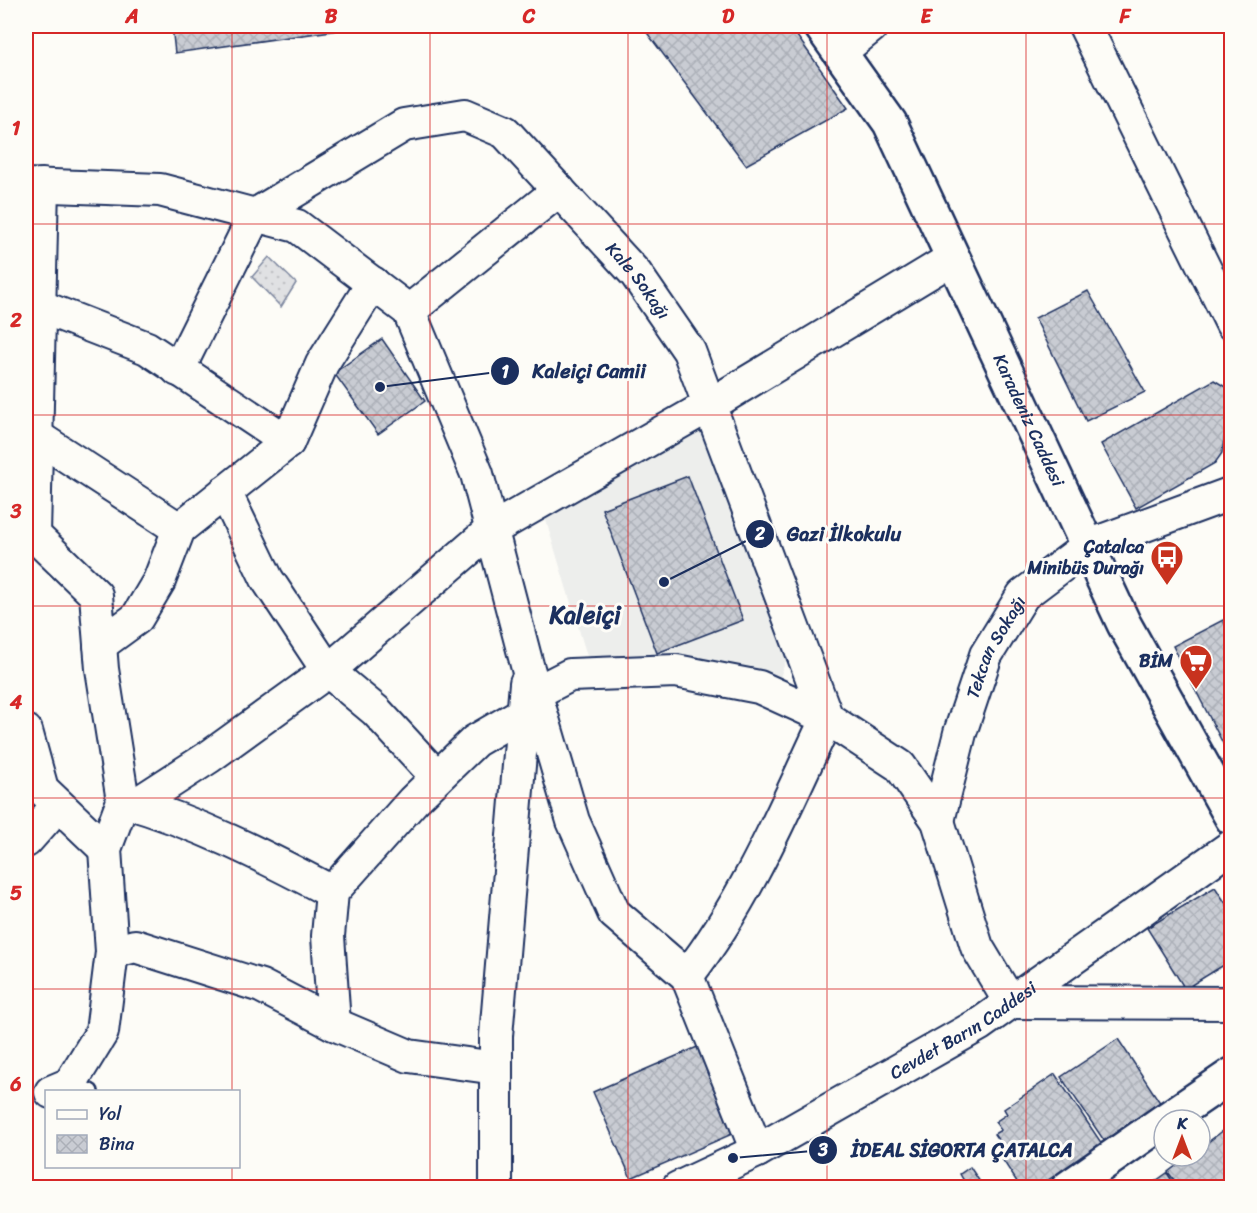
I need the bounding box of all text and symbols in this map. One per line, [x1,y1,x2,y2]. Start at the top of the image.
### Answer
text: A [124,0,139,34]
text: B [325,0,338,34]
text: C [522,0,536,34]
text: D [722,0,735,34]
text: E [920,0,933,34]
text: F [1119,0,1132,34]
text: 1 [12,111,21,146]
street label: Kale Sokağı [597,234,679,326]
text: 2 [9,303,22,338]
street label: Karadeniz Caddesi [984,348,1074,493]
callout: Kaleiçi Camii [490,352,658,390]
text: Kaleiçi Camii [531,354,647,389]
text: 1 [501,356,509,388]
text: 3 [10,494,22,529]
callout: Gazi İlkokulu [745,515,913,553]
text: Gazi İlkokulu [786,517,902,552]
text: 2 [754,518,766,550]
place label: Çatalca Minibüs Durağı [1026,531,1145,584]
bus stop icon: Çatalca Minibüs Durağı [1149,539,1185,586]
street label: Tekcan Sokağı [957,589,1035,703]
district label: Kaleiçi [548,594,622,636]
supermarket icon: BİM [1178,643,1214,690]
place label: BİM [1139,645,1174,677]
text: 4 [9,685,23,720]
text: 5 [10,876,22,911]
street label: Cevdet Barın Caddesi [883,972,1044,1088]
text: 6 [9,1067,22,1102]
legend [45,1090,240,1168]
text: Yol [99,1098,122,1130]
north arrow [1152,1108,1212,1168]
text: K [1176,1109,1188,1138]
text: Bina [99,1128,135,1160]
callout: İDEAL SİGORTA ÇATALCA [808,1131,1086,1169]
text: İDEAL SİGORTA ÇATALCA [850,1133,1073,1168]
text: 3 [817,1134,828,1166]

